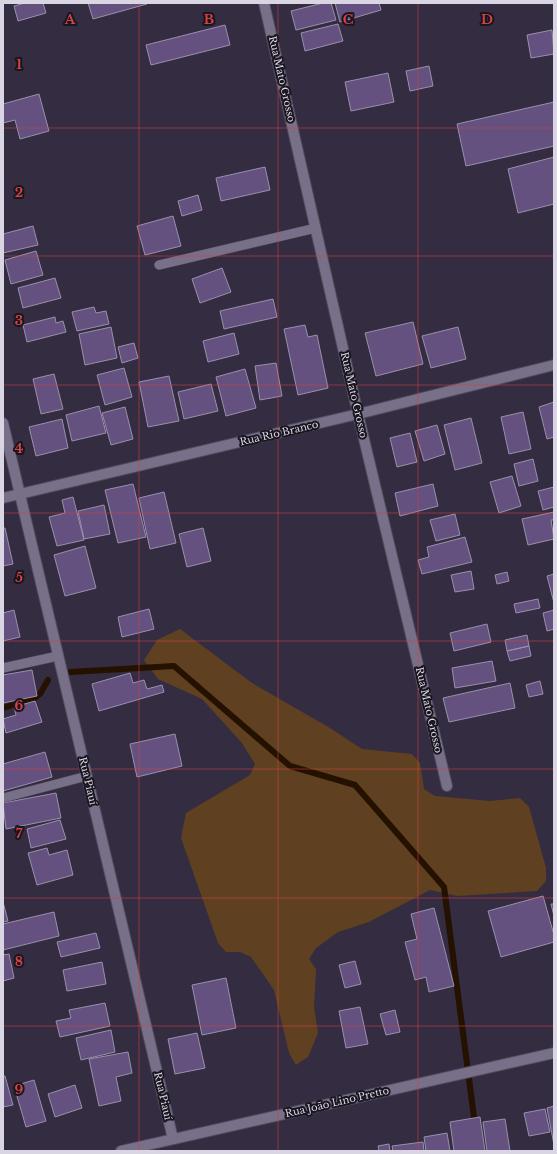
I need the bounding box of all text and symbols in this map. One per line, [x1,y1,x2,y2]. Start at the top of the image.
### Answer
text: A [64,11,76,28]
text: B [204,11,214,28]
text: C [343,11,354,28]
text: D [481,11,493,28]
street label: Rua Mato Grosso [266,35,298,124]
text: 1 [16,56,22,73]
text: 2 [15,184,23,201]
text: 3 [15,312,23,329]
street label: Rua Mato Grosso [338,351,370,440]
street label: Rua Rio Branco [238,418,320,448]
text: 4 [15,440,24,457]
text: 5 [15,569,23,586]
street label: Rua Mato Grosso [413,666,445,755]
text: 6 [15,697,24,714]
street label: Rua Piauí [76,756,100,807]
text: 7 [16,825,23,842]
text: 8 [15,953,23,970]
street label: Rua Piauí [151,1071,175,1122]
text: 9 [15,1081,24,1098]
street label: Rua João Lino Pretto [284,1084,391,1120]

